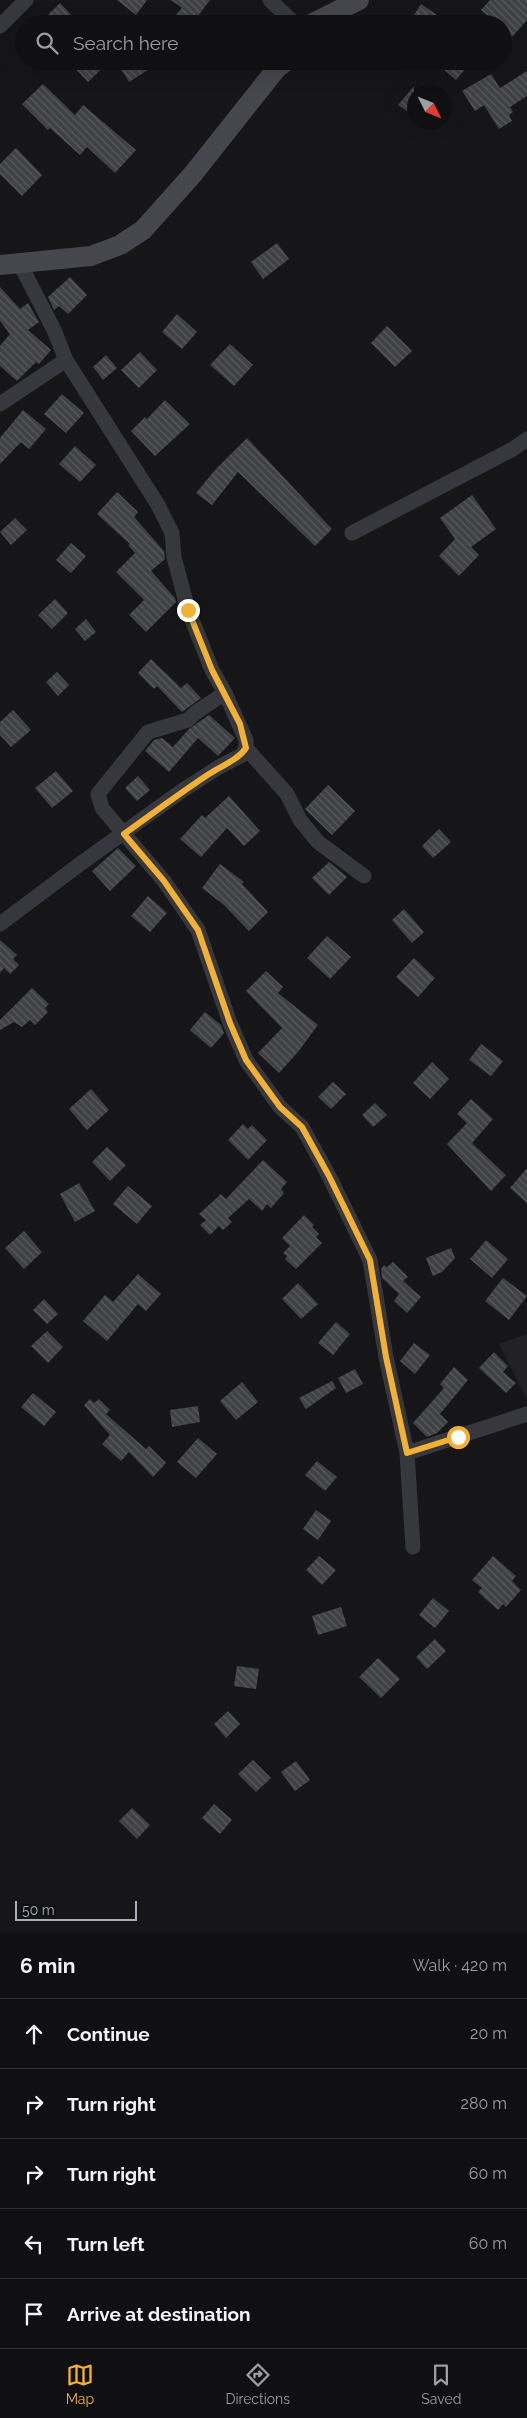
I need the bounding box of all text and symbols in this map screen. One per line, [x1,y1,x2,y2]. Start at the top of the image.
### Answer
search box [15,15,512,70]
icon: search [33,29,61,57]
text: Search here [73,32,179,54]
north arrow [407,85,452,130]
route end [177,599,200,622]
route start [447,1426,470,1449]
scale bar [15,1898,138,1921]
text: 50 m [22,1902,55,1918]
text: 6 min [20,1953,75,1978]
text: Walk · 420 m [413,1956,507,1975]
icon: ahead [20,2020,48,2048]
text: Continue [67,2023,150,2045]
text: 20 m [470,2024,507,2043]
icon: right [20,2090,48,2118]
text: Turn right [67,2093,156,2115]
text: 280 m [461,2094,507,2113]
icon: right [20,2160,48,2188]
text: Turn right [67,2163,156,2185]
text: 60 m [469,2164,507,2183]
icon: left [20,2230,48,2258]
text: Turn left [67,2233,144,2255]
text: 60 m [469,2234,507,2253]
icon: arrive [20,2300,48,2328]
text: Arrive at destination [67,2303,251,2325]
tab: Map [66,2361,94,2407]
tab: Directions [225,2361,290,2407]
tab: Saved [421,2361,461,2407]

